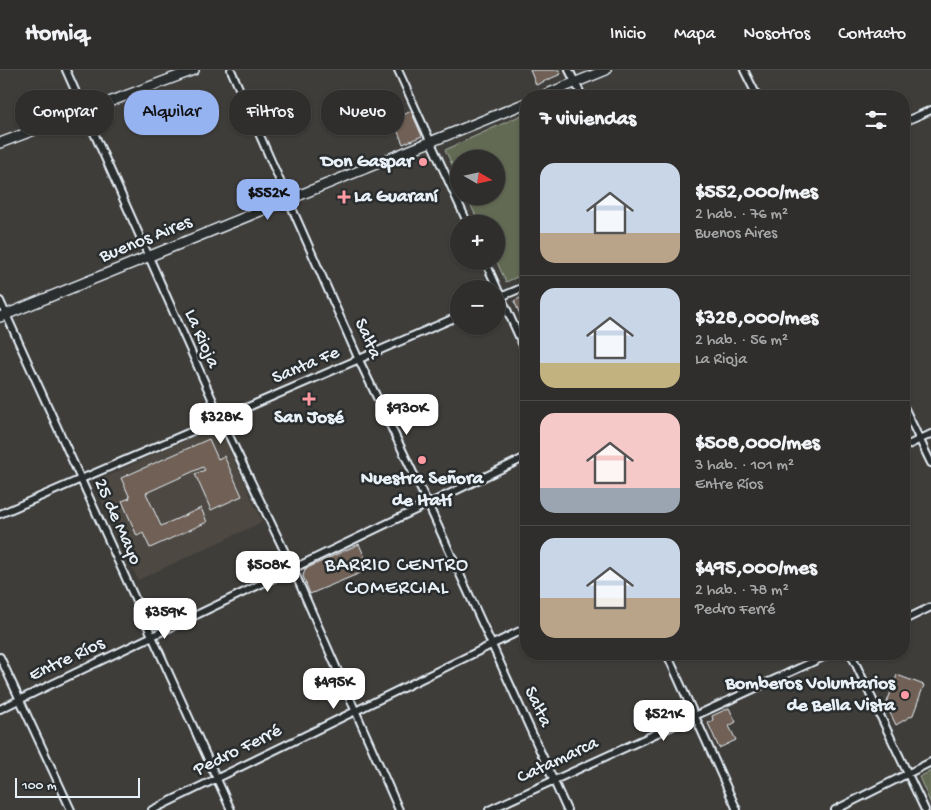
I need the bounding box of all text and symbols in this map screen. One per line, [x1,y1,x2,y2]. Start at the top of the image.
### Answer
text: Homiq [25,20,88,49]
text: Inicio [610,24,646,45]
text: Mapa [674,24,715,45]
text: Nosotros [743,24,810,45]
text: Contacto [838,24,906,45]
chip: Comprar [15,90,114,135]
chip: Alquilar [124,90,219,135]
chip: Filtros [229,90,311,135]
chip: Nuevo [321,90,404,135]
icon: filters [862,106,890,134]
text: 7 viviendas [540,108,636,133]
north arrow [450,150,505,205]
map controls [450,150,505,335]
place label: Don Gaspar [319,151,415,174]
marker: Don Gaspar [417,156,429,168]
pin: $552K [233,178,303,221]
text: $552,000/mes [695,181,818,206]
icon: home [580,183,640,243]
text: $552K [248,185,288,204]
place label: La Guaraní [354,186,439,209]
marker: La Guaraní [338,191,350,203]
text: 2 hab. · 76 m² [695,206,788,225]
street label: Buenos Aires [95,211,197,269]
button: + [450,215,505,270]
text: Buenos Aires [695,225,777,244]
button: − [450,280,505,335]
street label: La Rioja [178,306,225,373]
text: $328,000/mes [695,307,818,332]
icon: home [580,308,640,368]
street label: Salta [348,315,387,364]
text: 2 hab. · 56 m² [695,332,788,351]
street label: Santa Fe [269,342,343,390]
text: La Rioja [695,351,747,370]
marker: San José [303,393,315,405]
pin: $930K [372,394,442,436]
text: $930K [386,400,428,419]
pin: $328K [186,402,256,445]
place label: San José [274,407,345,430]
text: $328K [201,409,241,428]
text: $508,000/mes [695,432,820,457]
icon: home [580,433,640,493]
marker: Nuestra Señora de Itatí [416,454,428,466]
text: 3 hab. · 101 m² [695,457,794,476]
place label: Nuestra Señora de Itatí [361,468,485,513]
street label: 25 de Mayo [88,475,146,569]
text: Entre Ríos [695,476,763,495]
pin: $508K [233,550,303,593]
district label: BARRIO CENTRO COMERCIAL [324,555,469,601]
text: $508K [247,557,289,576]
text: $495,000/mes [695,557,817,582]
icon: home [580,558,640,618]
text: 2 hab. · 78 m² [695,582,789,601]
pin: $359K [130,598,200,640]
text: Pedro Ferré [695,601,775,620]
text: $359K [145,604,185,623]
street label: Entre Ríos [26,632,109,687]
pin: $495K [299,668,369,710]
place label: Bomberos Voluntarios de Bella Vista [724,673,896,718]
text: $495K [314,674,354,693]
street label: Salta [518,683,557,732]
marker: Bomberos Voluntarios de Bella Vista [899,689,911,701]
pin: $521K [629,700,699,742]
text: $521K [645,706,683,725]
street label: Pedro Ferré [189,720,286,783]
street label: Catamarca [514,732,604,790]
scale bar [15,775,140,798]
text: 100 m [22,778,57,795]

